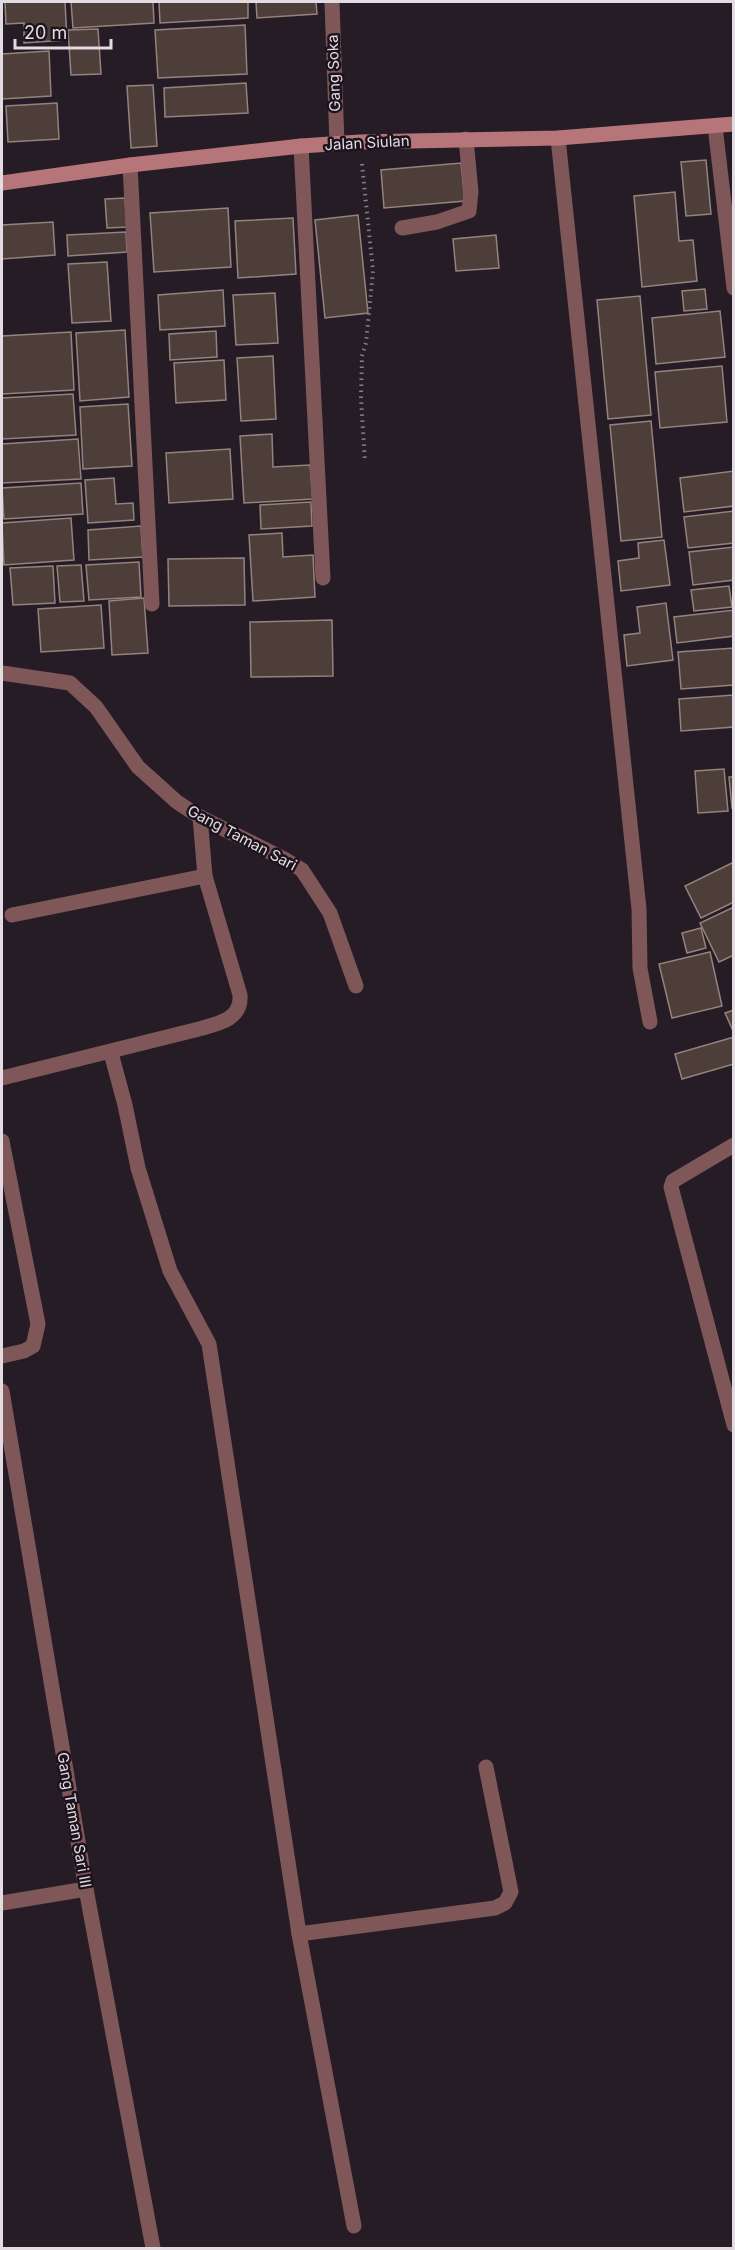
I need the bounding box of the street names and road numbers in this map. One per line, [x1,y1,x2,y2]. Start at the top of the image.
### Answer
street label: Gang Soka [323,34,344,112]
street label: Jalan Siulan [324,131,410,154]
street label: Gang Taman Sari [184,801,300,874]
street label: Gang Taman Sari III [53,1751,96,1889]

